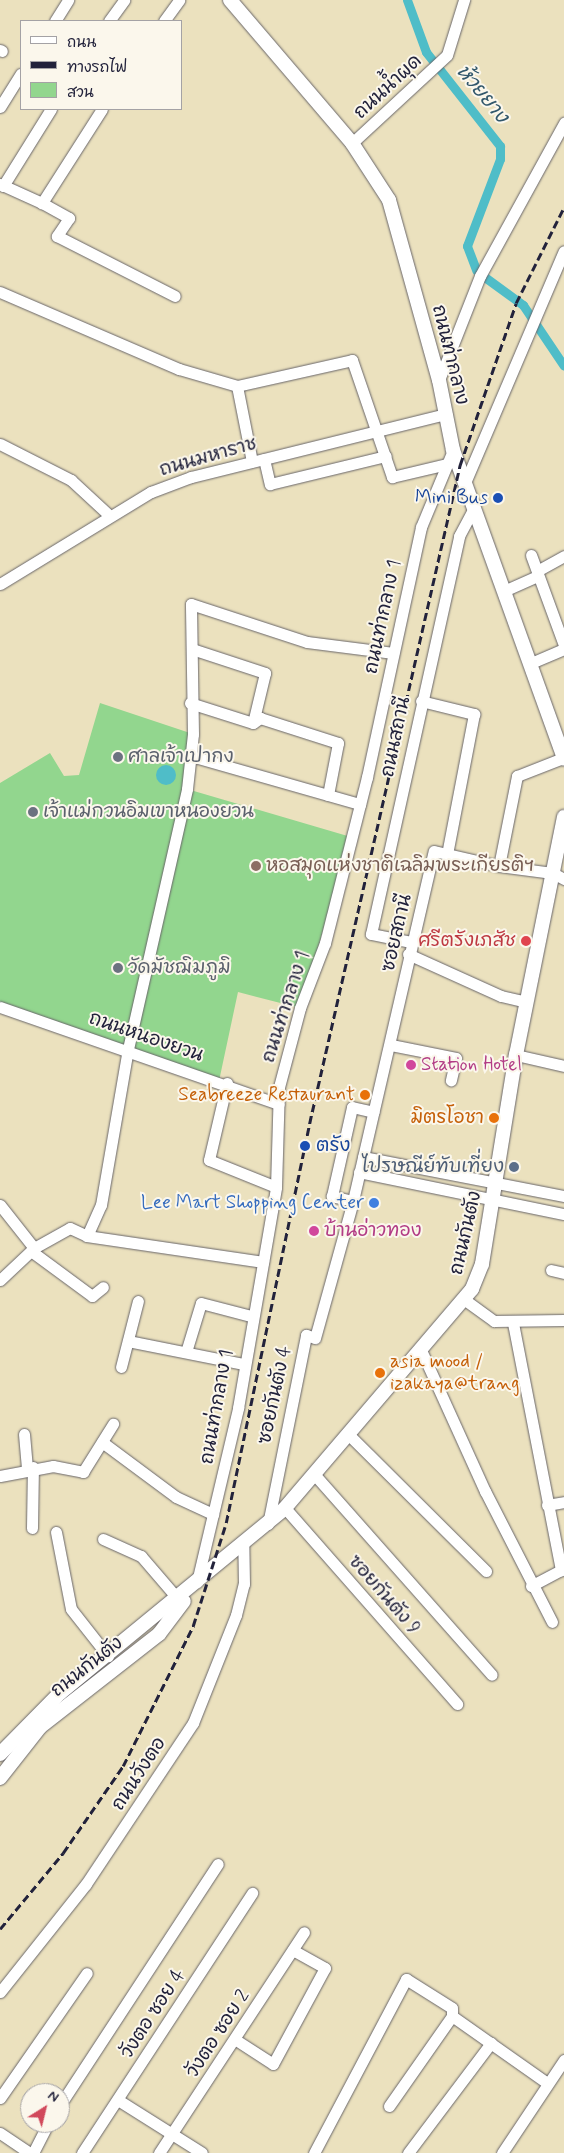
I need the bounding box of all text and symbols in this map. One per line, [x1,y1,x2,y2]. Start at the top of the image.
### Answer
legend [20,20,182,110]
text: ถนน [67,33,96,53]
street label: ถนนน้ำผุด [349,50,427,124]
text: ทางรถไฟ [67,58,127,78]
water label: ห้วยยาง [451,60,513,128]
text: สวน [67,83,94,103]
street label: ถนนท่ากลาง [427,303,473,407]
street label: ถนนมหาราช [157,432,259,482]
place label: Mini Bus [417,487,488,509]
marker: Mini Bus [492,492,504,504]
street label: ถนนท่ากลาง 1 [360,558,406,676]
street label: ถนนสถานี [376,695,416,779]
place label: ศาลเจ้าเปากง [128,746,234,768]
marker: ศาลเจ้าเปากง [112,751,124,763]
place label: เจ้าเเม่กวนอิมเขาหนองยวน [43,801,254,823]
marker: เจ้าเเม่กวนอิมเขาหนองยวน [27,806,39,818]
place label: หอสมุดแห่งชาติเฉลิมพระเกียรติฯ [266,855,535,877]
marker: หอสมุดแห่งชาติเฉลิมพระเกียรติฯ [250,860,262,872]
street label: ซอยสถานี [377,892,417,974]
place label: ศรีตรังเภสัช [418,930,516,952]
marker: ศรีตรังเภสัช [520,935,532,947]
street label: ถนนท่ากลาง 1 [257,948,315,1066]
place label: วัดมัชฌิมภูมิ [128,957,231,979]
marker: วัดมัชฌิมภูมิ [112,962,124,974]
street label: ถนนหนองยวน [86,1007,206,1067]
place label: Station Hotel [421,1054,521,1076]
marker: Station Hotel [405,1059,417,1071]
place label: Seabreeze Restaurant [177,1084,355,1106]
marker: Seabreeze Restaurant [359,1089,371,1101]
place label: มิตรโอชา [410,1107,484,1129]
marker: มิตรโอชา [488,1112,500,1124]
place label: ตรัง [316,1135,350,1157]
marker: ตรัง [298,1139,312,1153]
place label: ไปรษณีย์ทับเที่ยง [362,1156,504,1178]
marker: ไปรษณีย์ทับเที่ยง [508,1161,520,1173]
street label: ถนนกันตัง [445,1189,487,1277]
place label: Lee Mart Shopping Center [146,1192,364,1214]
marker: Lee Mart Shopping Center [368,1197,380,1209]
place label: บ้านอ่าวทอง [324,1220,422,1242]
marker: บ้านอ่าวทอง [308,1225,320,1237]
street label: ซอยกันตัง 4 [253,1344,297,1446]
street label: ถนนท่ากลาง 1 [196,1348,238,1466]
place label: asia mood / izakaya@trang [390,1351,519,1395]
marker: asia mood / izakaya@trang [374,1367,386,1379]
street label: ซอยกันตัง 9 [343,1550,425,1640]
street label: ถนนกันตัง [46,1632,128,1702]
street label: ถนนวังตอ [107,1733,171,1815]
street label: วังตอ ซอย 4 [116,1965,190,2063]
street label: วังตอ ซอย 2 [181,1986,255,2082]
north arrow [20,2083,70,2133]
text: N [44,2087,62,2107]

